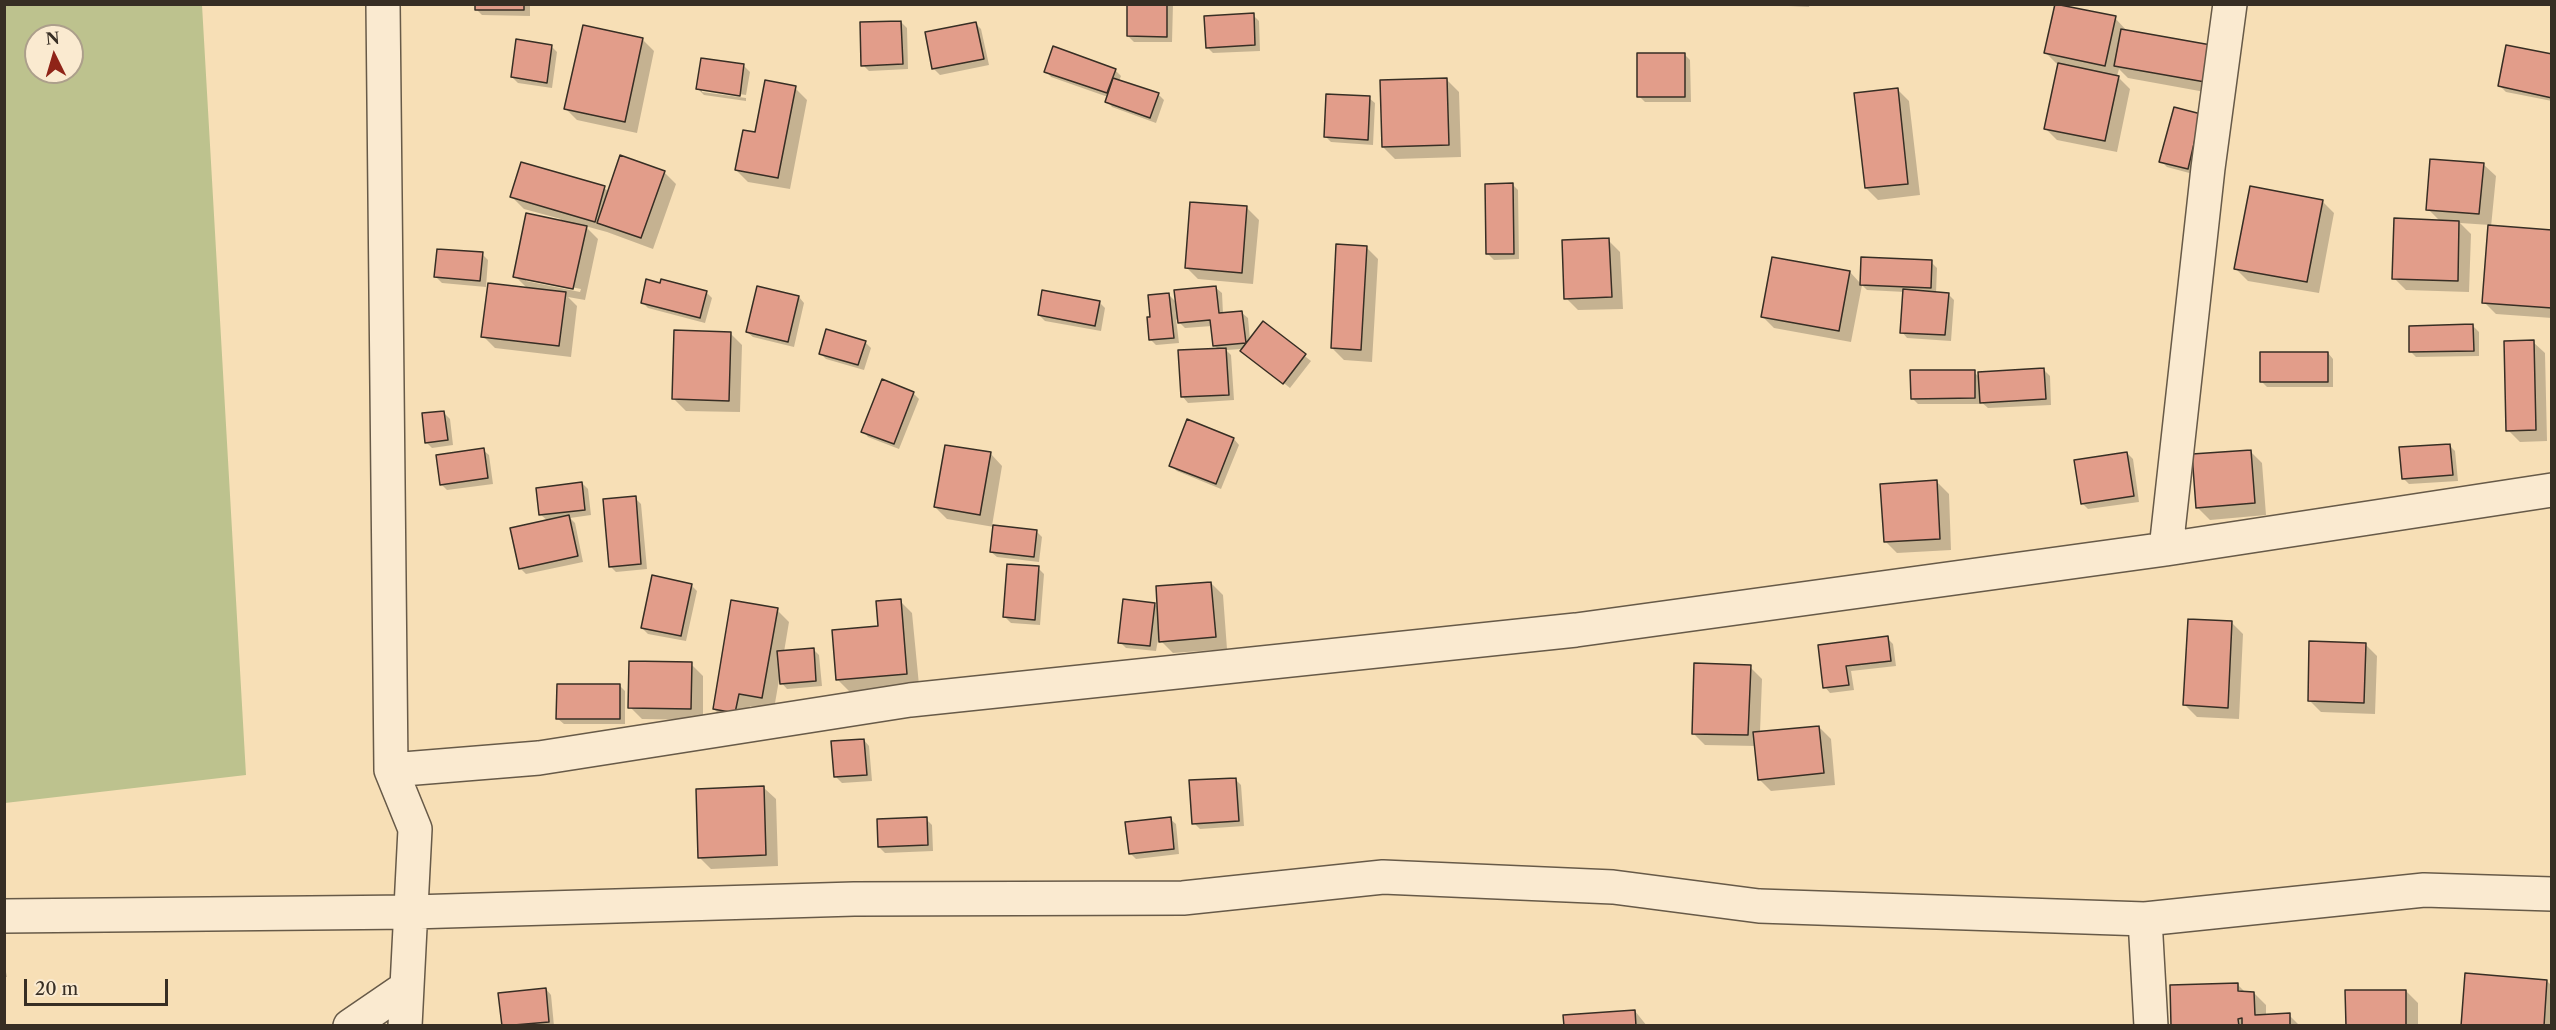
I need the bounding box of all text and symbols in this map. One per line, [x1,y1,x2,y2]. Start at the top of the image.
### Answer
north arrow [24,24,84,84]
text: N [45,27,60,49]
scale bar [27,967,171,1005]
text: 20 m [35,978,78,1000]

